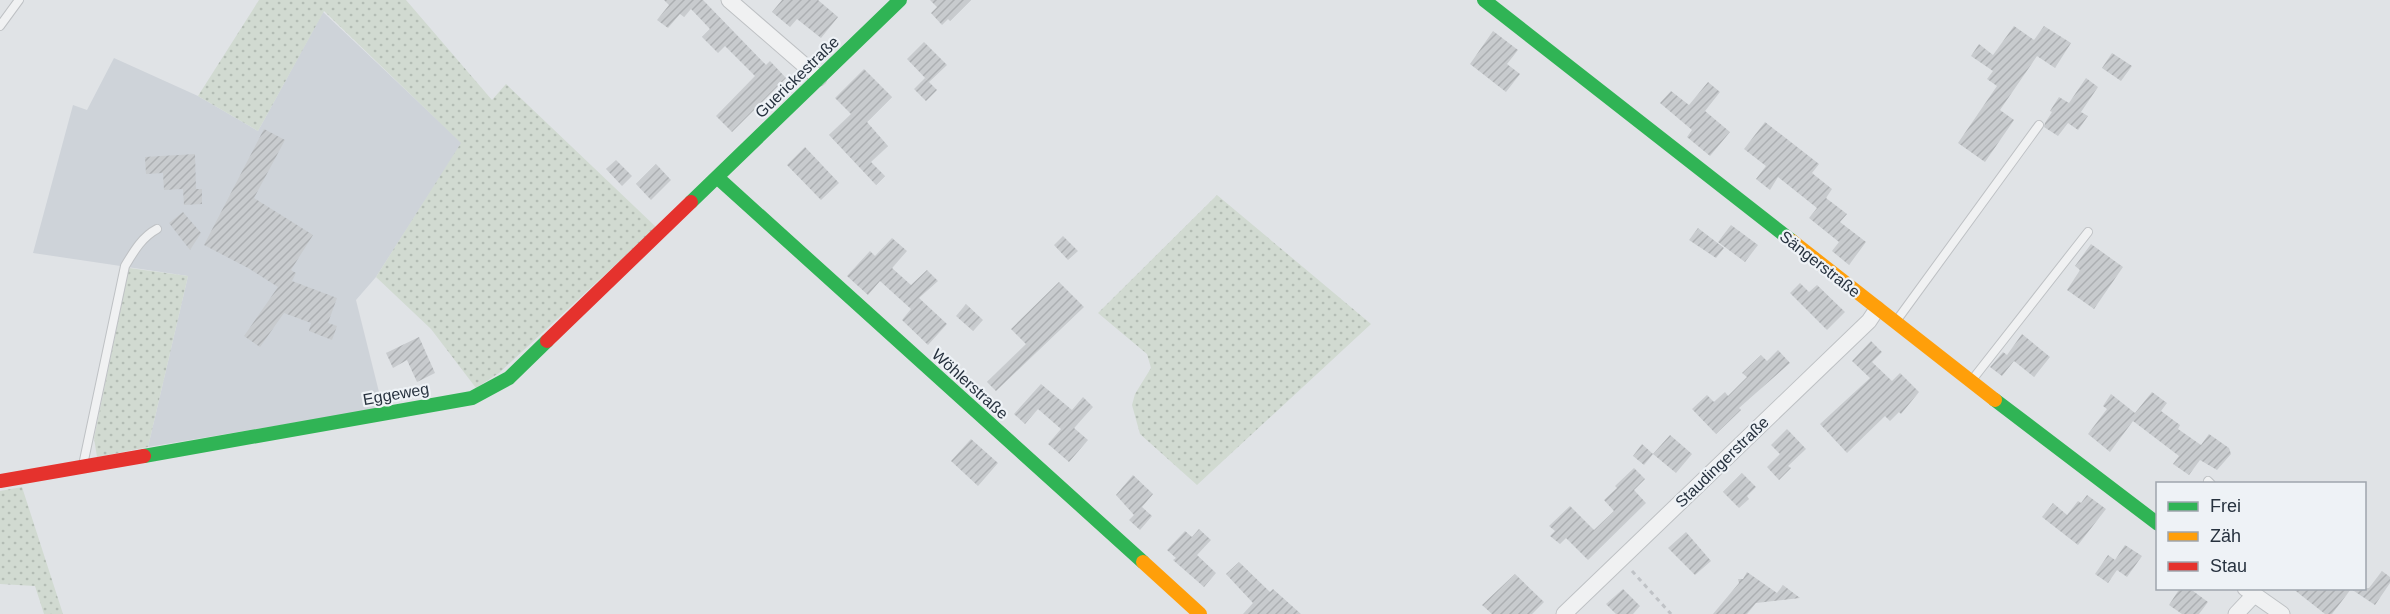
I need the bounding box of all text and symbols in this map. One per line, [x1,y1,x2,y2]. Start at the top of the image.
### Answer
street label: Guerickestraße [752,33,842,121]
street label: Sängerstraße [1777,227,1864,301]
street label: Wöhlerstraße [929,346,1011,423]
street label: Eggeweg [362,380,430,408]
street label: Staudingerstraße [1672,413,1772,511]
legend [2156,482,2366,590]
text: Frei [2210,496,2241,516]
text: Zäh [2210,526,2241,546]
text: Stau [2210,556,2247,576]

